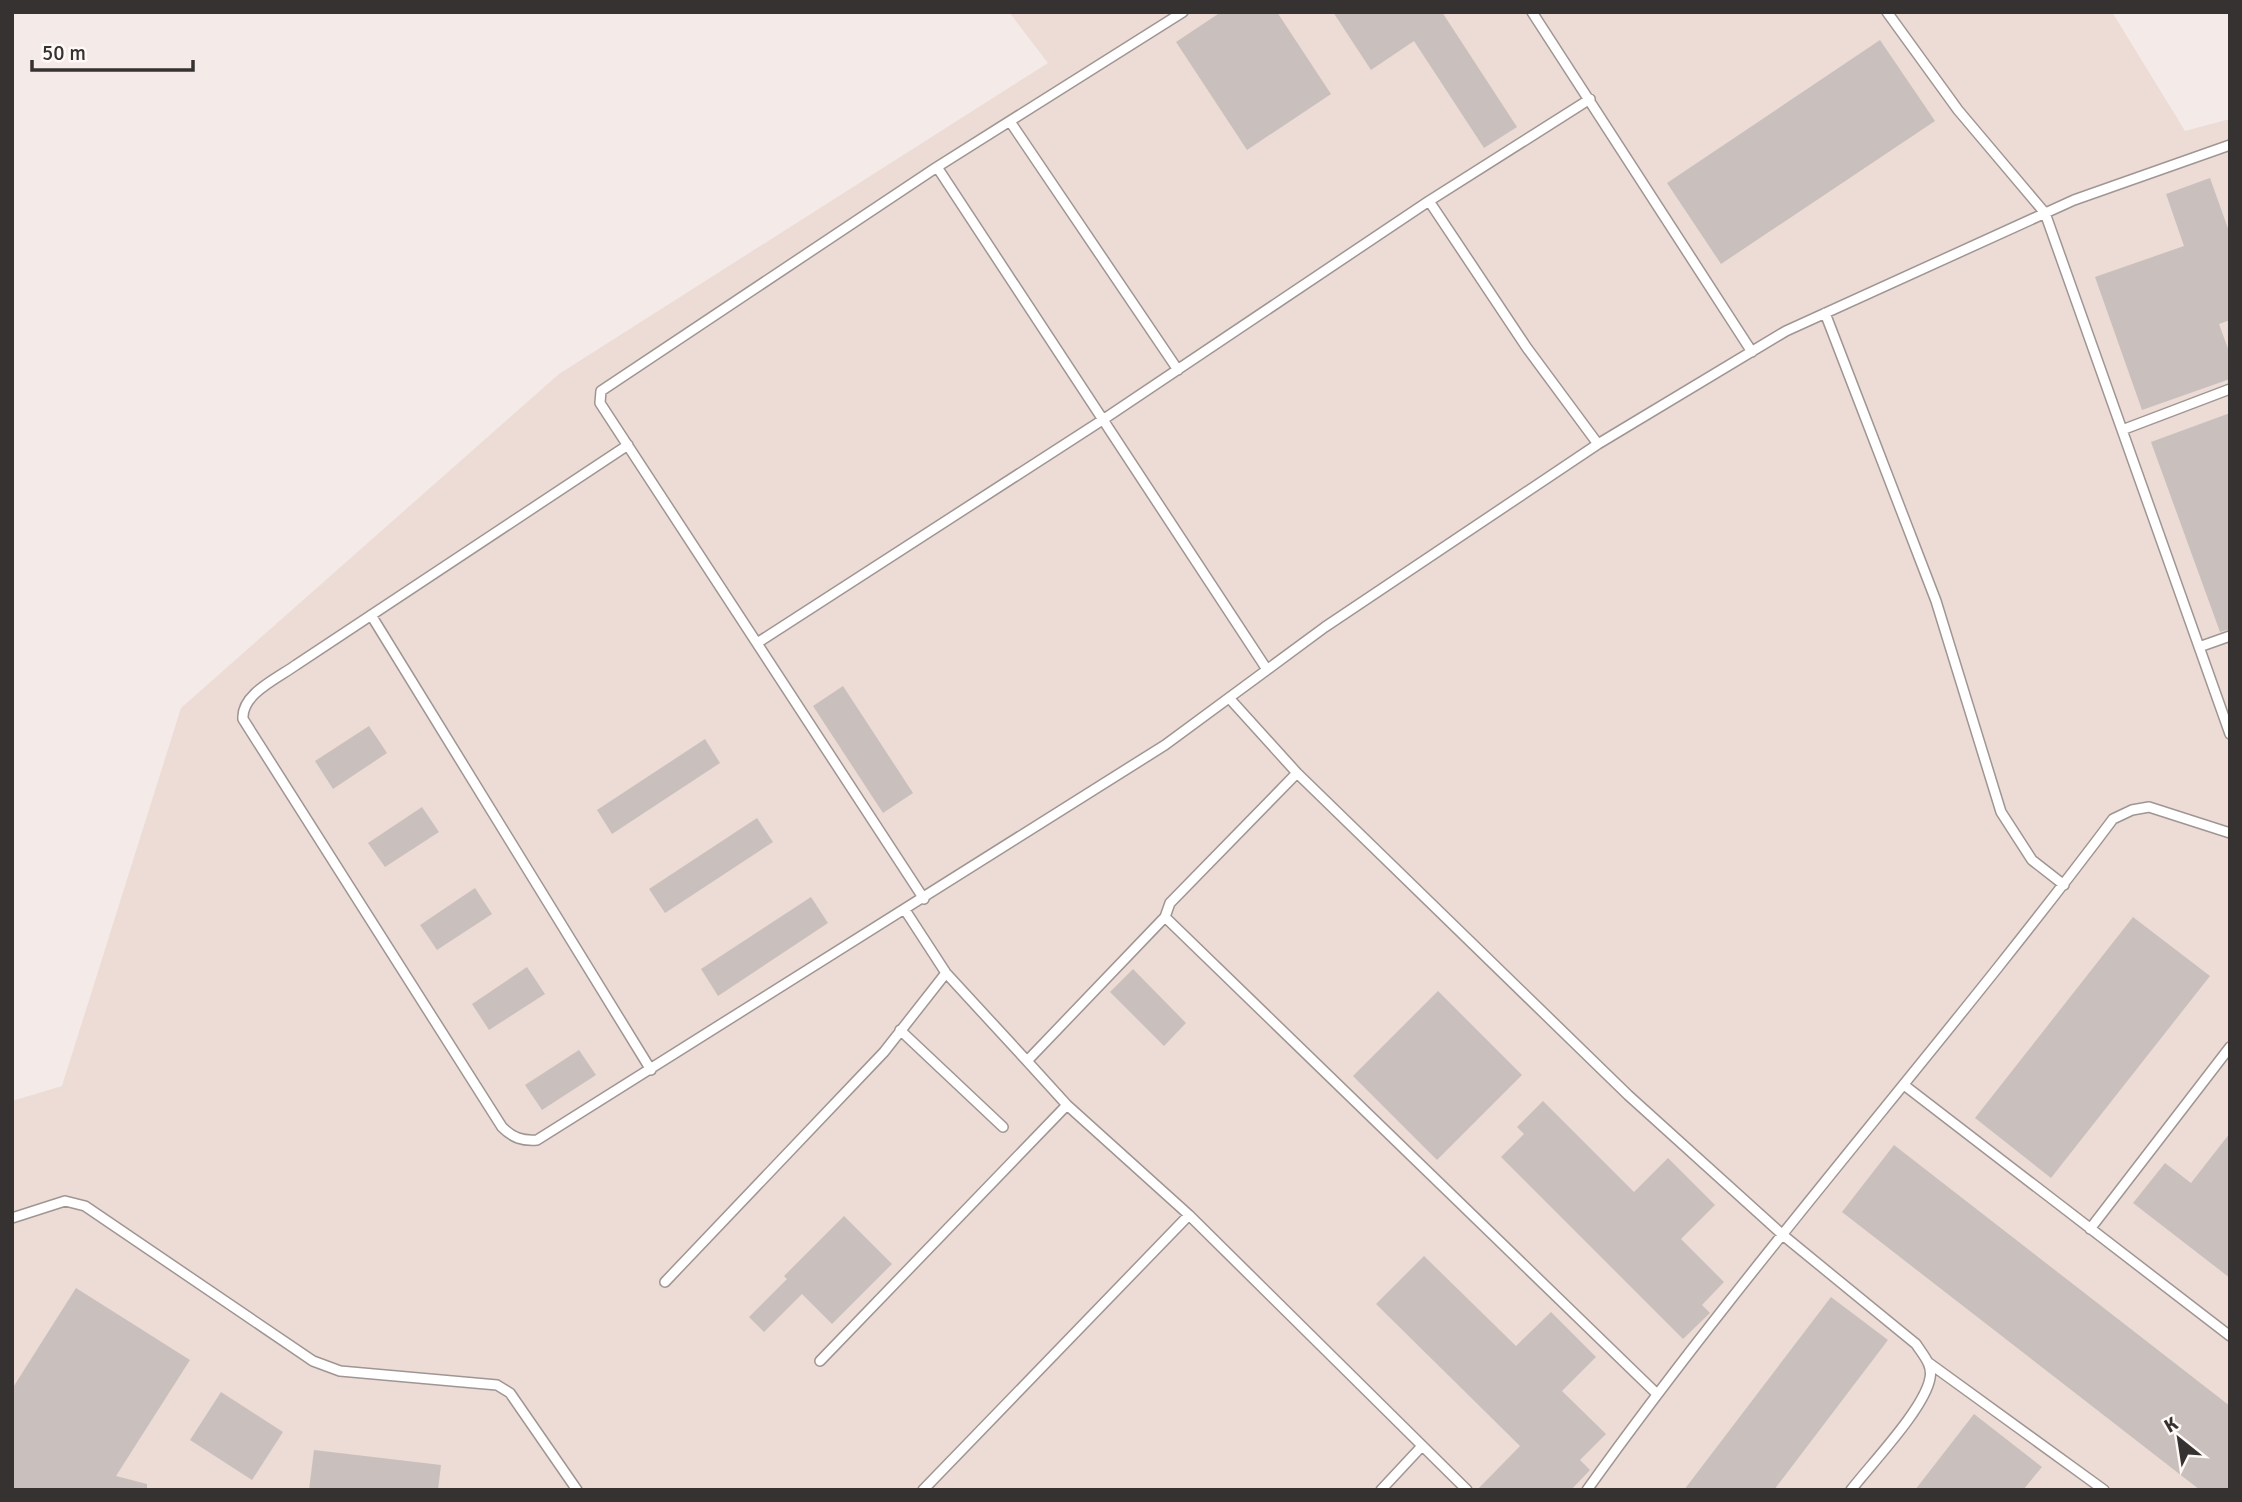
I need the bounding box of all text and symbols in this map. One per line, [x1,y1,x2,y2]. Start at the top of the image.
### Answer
scale bar [32,28,192,72]
text: 50 m [42,40,86,66]
north arrow [2144,1404,2214,1474]
text: K [2160,1412,2182,1438]

